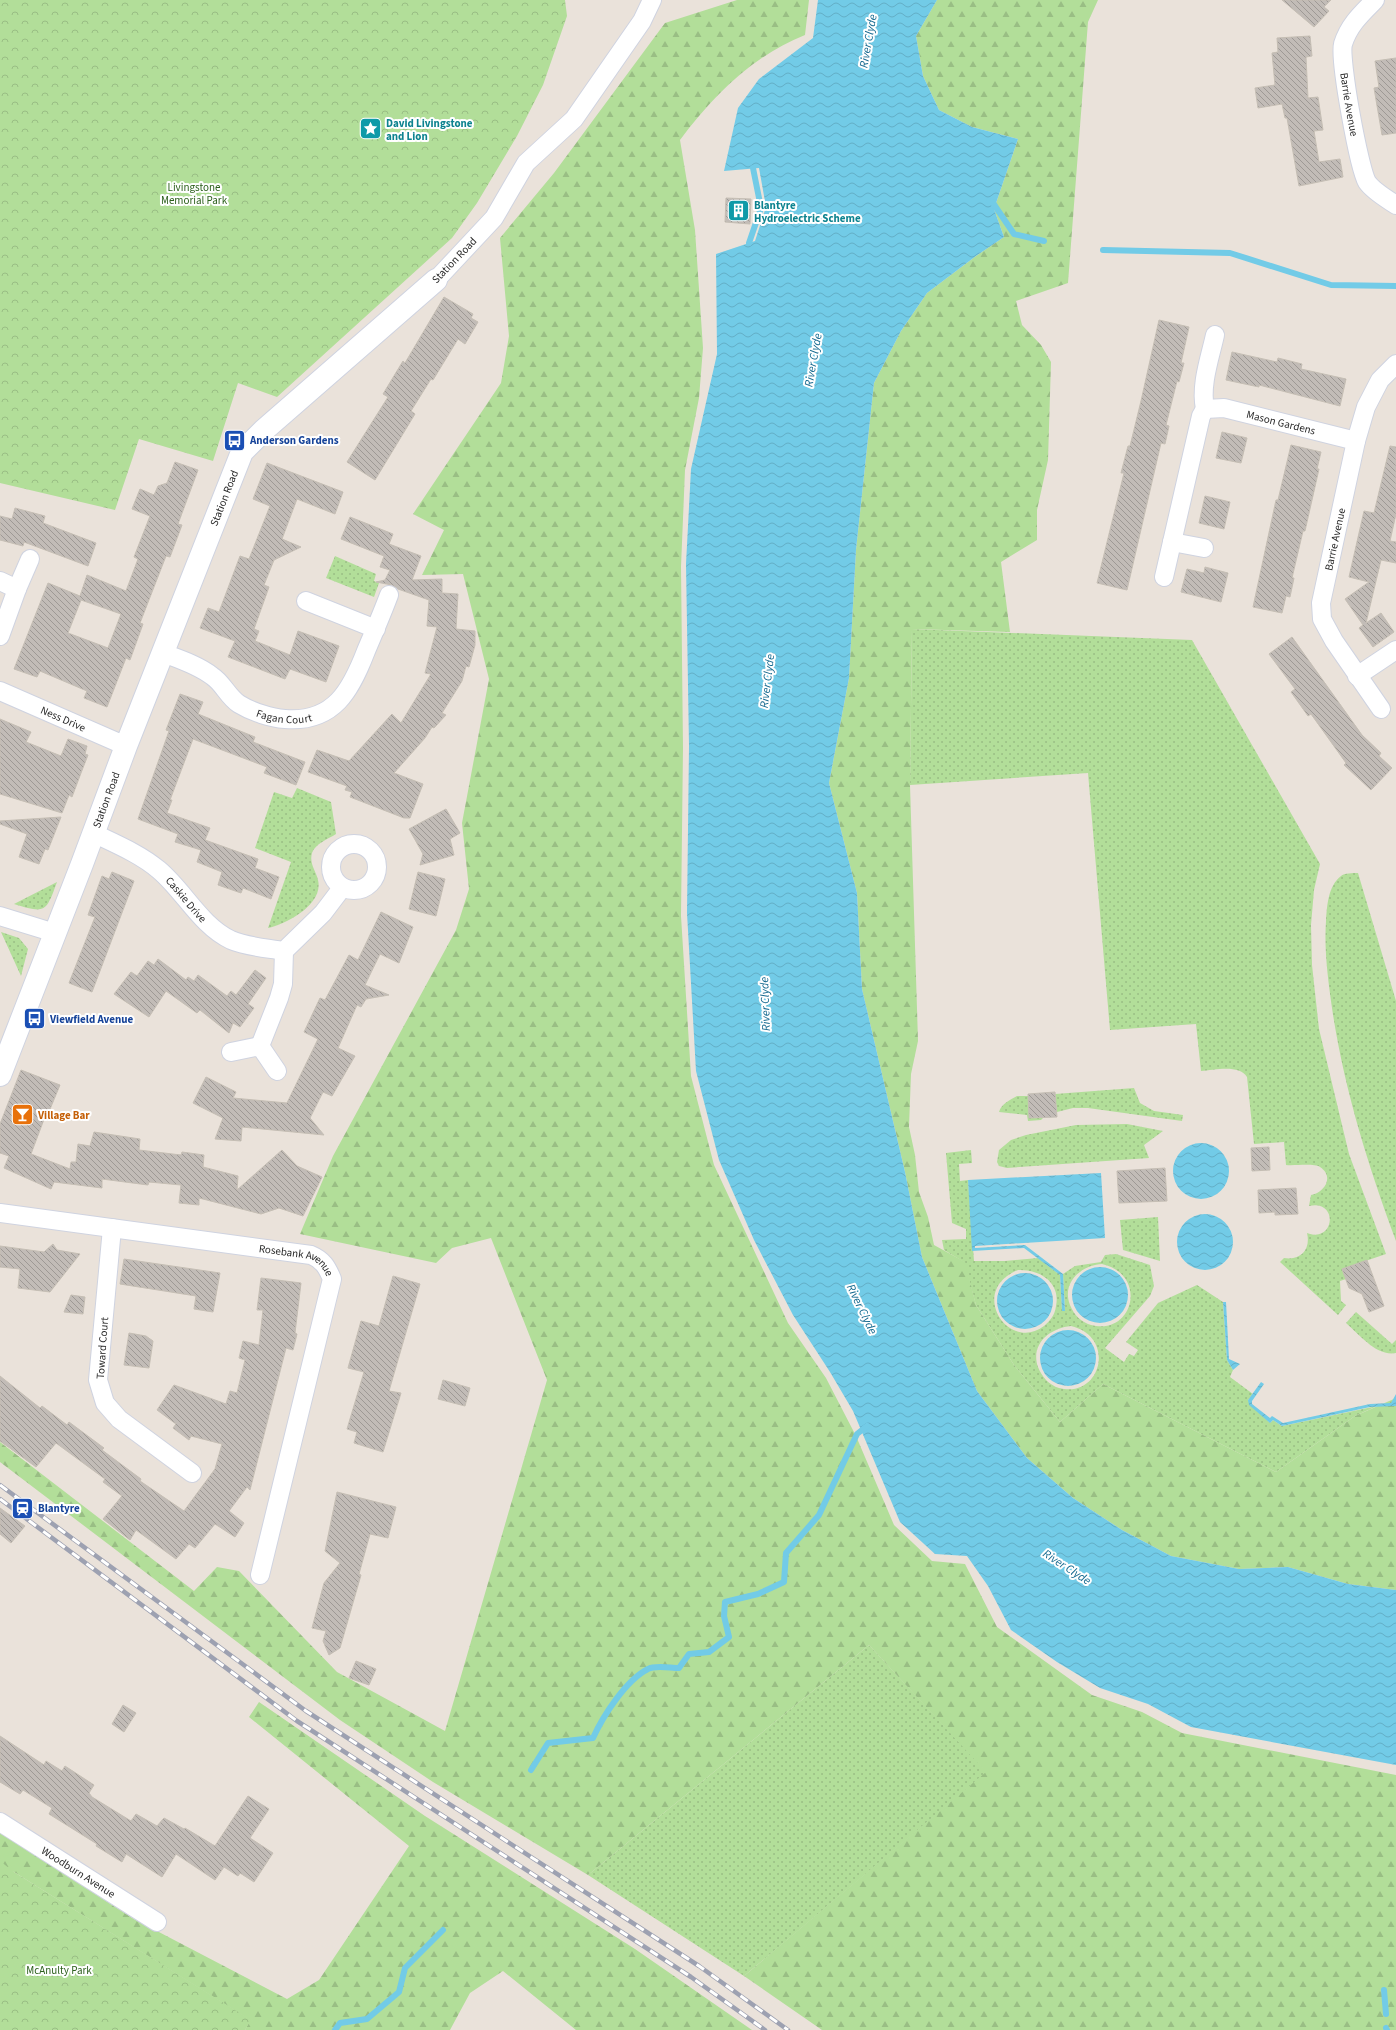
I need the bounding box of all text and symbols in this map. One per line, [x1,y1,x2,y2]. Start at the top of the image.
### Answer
water label: River Clyde [855,13,882,69]
street label: Barrie Avenue [1336,72,1362,138]
place icon: David Livingstone and Lion [358,116,384,142]
place label: David Livingstone and Lion [386,116,473,144]
park label: Livingstone Memorial Park [161,180,228,208]
building icon: Blantyre Hydroelectric Scheme [725,198,751,224]
place label: Blantyre Hydroelectric Scheme [754,198,861,226]
street label: Station Road [429,234,480,287]
water label: River Clyde [800,332,827,388]
street label: Mason Gardens [1245,407,1317,439]
bus stop icon: Anderson Gardens [221,427,247,453]
place label: Anderson Gardens [249,433,339,448]
street label: Station Road [207,468,242,528]
street label: Barrie Avenue [1321,506,1349,572]
water label: River Clyde [756,653,779,709]
street label: Ness Drive [38,703,88,736]
street label: Fagan Court [254,706,314,727]
street label: Station Road [89,770,124,830]
street label: Caskie Drive [162,873,210,926]
water label: River Clyde [756,976,775,1031]
bus stop icon: Viewfield Avenue [22,1006,48,1032]
place label: Viewfield Avenue [49,1012,133,1027]
bar icon: Village Bar [10,1102,36,1128]
place label: Village Bar [37,1108,90,1123]
street label: Rosebank Avenue [258,1241,337,1279]
water label: River Clyde [842,1281,881,1338]
street label: Toward Court [93,1316,112,1380]
station icon: Blantyre [9,1495,35,1521]
place label: Blantyre [38,1501,80,1516]
water label: River Clyde [1039,1546,1094,1589]
street label: Woodburn Avenue [38,1843,118,1902]
park label: McAnulty Park [26,1963,92,1978]

